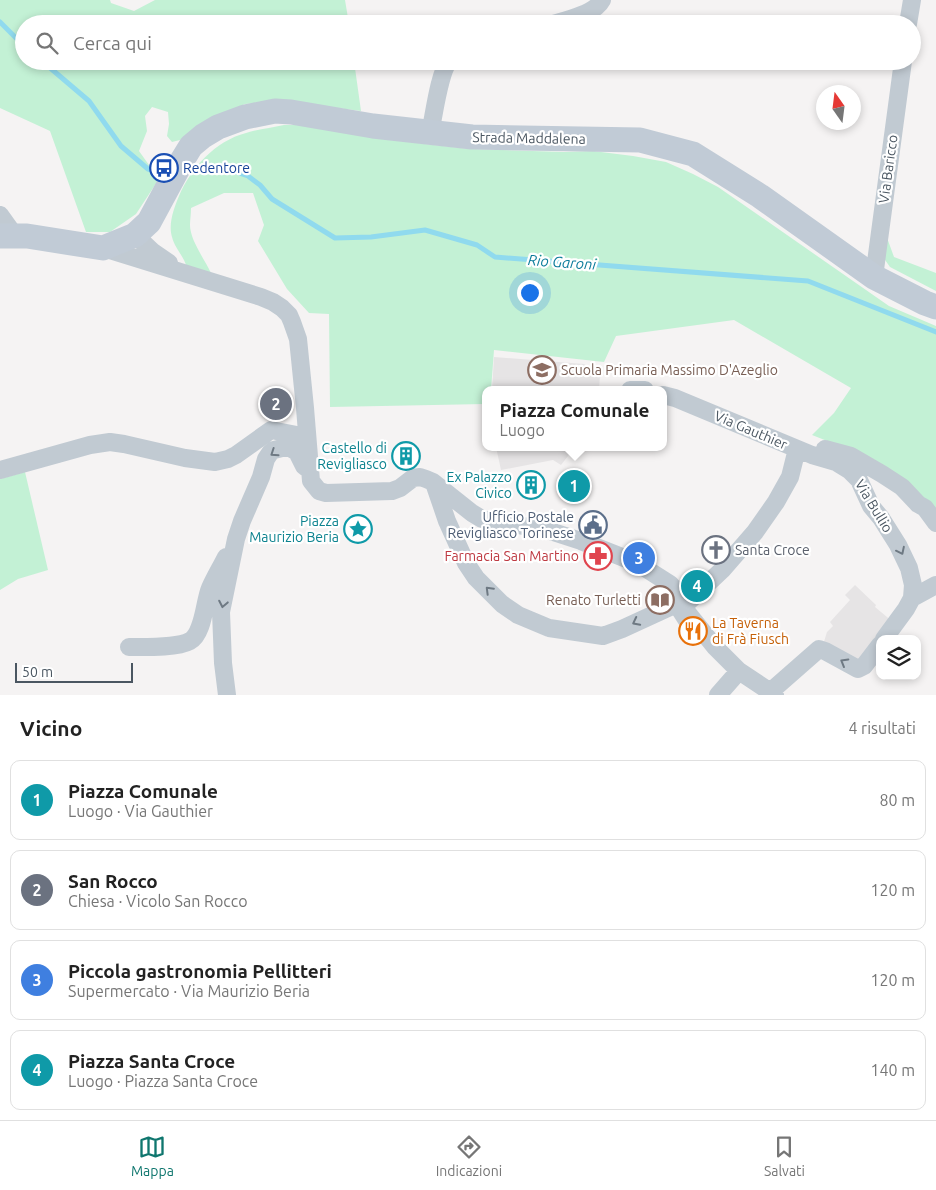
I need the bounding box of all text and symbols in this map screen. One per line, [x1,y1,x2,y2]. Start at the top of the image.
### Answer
search box [15,15,921,70]
icon: search [33,29,61,57]
text: Cerca qui [73,32,152,54]
north arrow [816,85,861,130]
street label: Strada Maddalena [472,129,586,147]
street label: Via Baricco [875,134,901,204]
bus stop icon: Redentore [149,153,179,183]
place label: Redentore [183,160,250,176]
water label: Rio Garoni [527,251,598,273]
your location [517,280,543,306]
school or university icon: Scuola Primaria Massimo D'Azeglio [527,355,557,385]
place label: Scuola Primaria Massimo D'Azeglio [561,362,778,378]
pin: 2 [260,385,292,423]
popup [482,386,667,451]
text: Piazza Comunale [500,399,649,421]
street label: Via Gauthier [712,407,790,453]
text: Luogo [500,421,545,439]
place label: Castello di Revigliasco [317,440,387,472]
building icon: Castello di Revigliasco [391,441,421,471]
one-way arrow [270,446,279,456]
pin: 1 [558,467,590,505]
place label: Ex Palazzo Civico [446,469,512,501]
building icon: Ex Palazzo Civico [516,470,546,500]
street label: Via Bullio [852,477,896,535]
place label: Ufficio Postale Revigliasco Torinese [448,509,574,541]
public building icon: Ufficio Postale Revigliasco Torinese [578,510,608,540]
place label: Piazza Maurizio Beria [249,513,339,545]
place icon: Piazza Maurizio Beria [343,514,373,544]
church icon: Santa Croce [701,535,731,565]
pin: 3 [623,539,655,577]
pharmacy icon: Farmacia San Martino [583,541,613,571]
place label: Santa Croce [735,542,810,558]
one-way arrow [894,546,905,555]
place label: Farmacia San Martino [445,548,579,564]
pin: 4 [681,567,713,605]
library icon: Renato Turletti [645,585,675,615]
one-way arrow [485,587,494,596]
place label: Renato Turletti [546,592,641,608]
one-way arrow [218,599,229,608]
place label: La Taverna di Frà Fiusch [712,615,789,647]
one-way arrow [632,616,641,626]
restaurant icon: La Taverna di Frà Fiusch [678,616,708,646]
map controls [876,635,921,680]
button: layers [876,635,921,680]
one-way arrow [841,659,850,669]
scale bar [15,660,132,683]
text: 50 m [22,664,53,680]
text: Vicino [20,716,82,740]
text: 4 risultati [848,719,916,737]
text: Piazza Comunale [68,780,218,802]
text: 1 [32,791,42,809]
text: 80 m [879,791,915,809]
text: Luogo · Via Gauthier [68,802,213,820]
text: San Rocco [68,870,158,892]
text: 2 [32,881,42,899]
text: 120 m [870,881,915,899]
text: Chiesa · Vicolo San Rocco [68,892,248,910]
text: Piccola gastronomia Pellitteri [68,960,332,982]
text: 3 [32,971,42,989]
text: 120 m [870,971,915,989]
text: Supermercato · Via Maurizio Beria [68,982,310,1000]
text: Piazza Santa Croce [68,1050,235,1072]
text: 4 [32,1061,42,1079]
text: 140 m [870,1061,915,1079]
text: Luogo · Piazza Santa Croce [68,1072,258,1090]
tab: Mappa [131,1133,174,1179]
tab: Indicazioni [436,1133,502,1179]
tab: Salvati [764,1133,805,1179]

